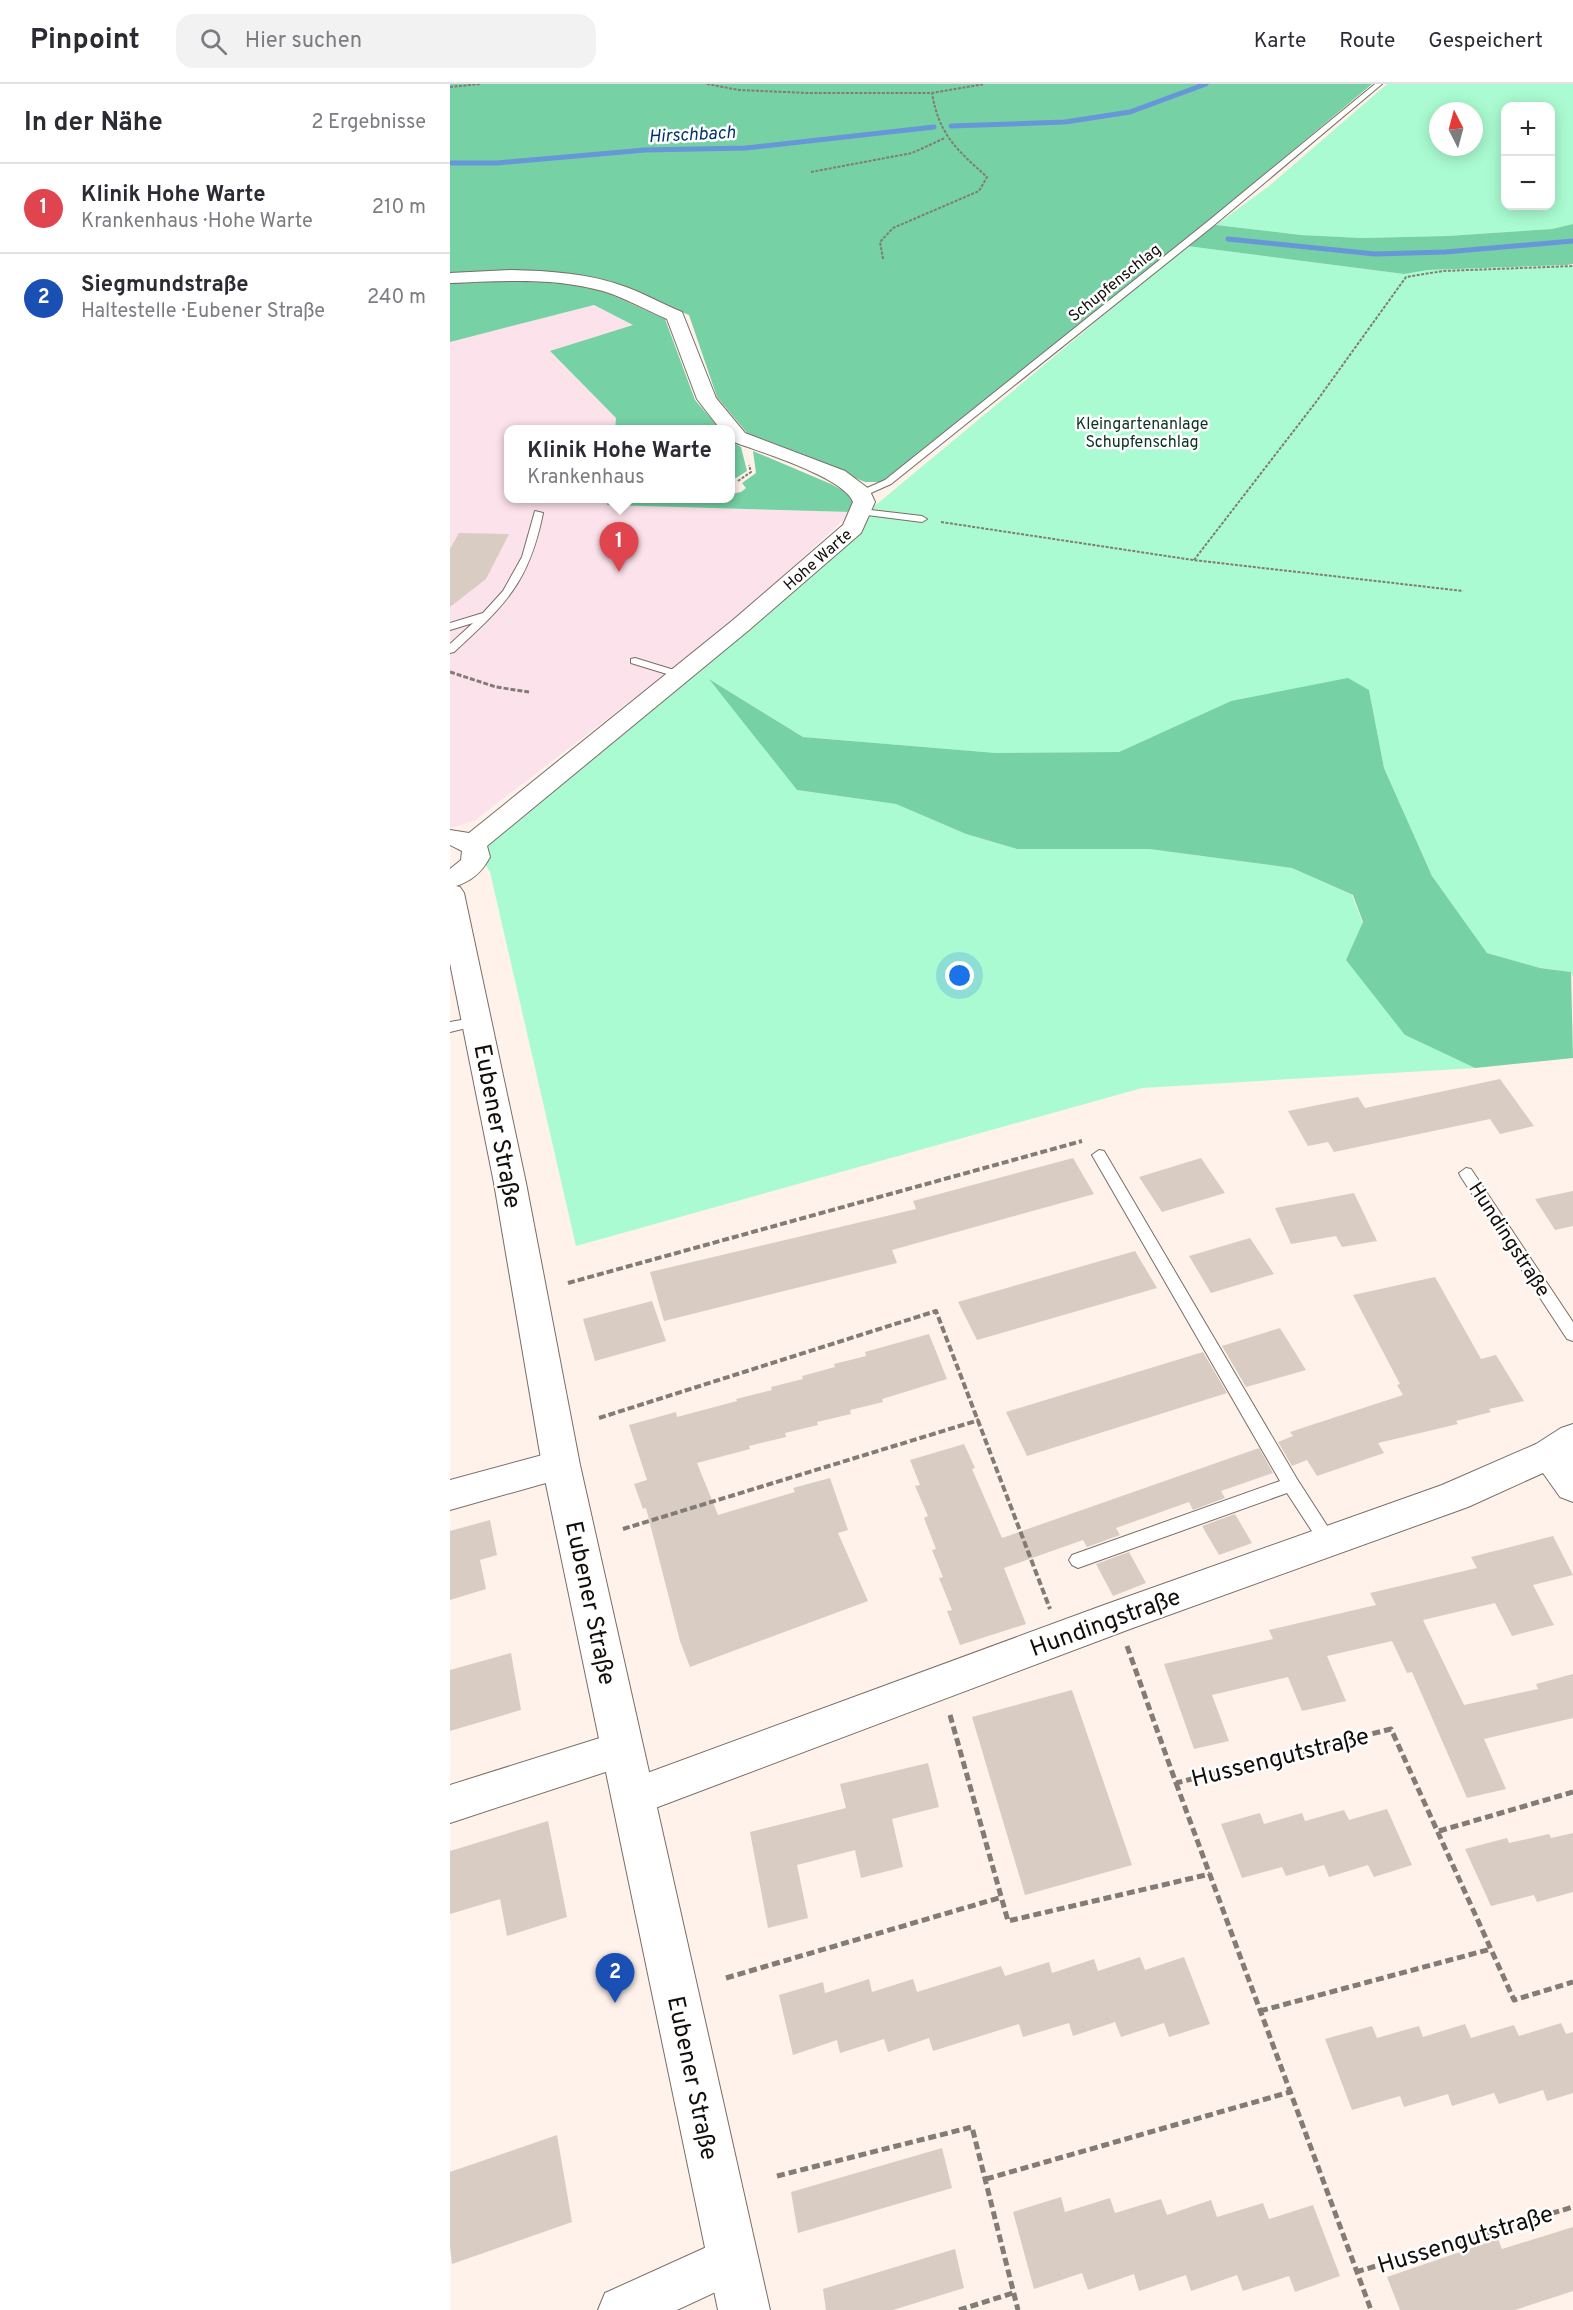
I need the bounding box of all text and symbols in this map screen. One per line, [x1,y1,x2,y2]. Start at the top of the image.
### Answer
search box [176,14,596,68]
text: Pinpoint [30,23,140,59]
icon: search [197,25,230,58]
text: Hier suchen [245,28,362,55]
text: Karte [1254,28,1306,55]
text: Route [1339,28,1395,55]
text: Gespeichert [1428,28,1543,55]
north arrow [1429,102,1483,156]
map controls [1501,102,1555,210]
button: + [1501,102,1555,156]
text: In der Nähe [24,107,163,140]
text: 2 Ergebnisse [311,110,426,136]
water label: Hirschbach [648,122,736,149]
button: − [1501,156,1555,210]
text: Klinik Hohe Warte [81,182,266,209]
text: 1 [40,195,48,221]
text: 210 m [372,195,426,221]
text: Krankenhaus · Hohe Warte [81,209,313,235]
street label: Schupfenschlag [1065,240,1166,327]
text: Siegmundstraße [81,272,248,299]
text: 2 [37,285,50,311]
text: 240 m [367,285,426,311]
text: Haltestelle · Eubener Straße [81,299,325,325]
park label: Kleingartenanlage Schupfenschlag [1076,415,1208,453]
popup [504,425,735,503]
text: Klinik Hohe Warte [527,438,712,465]
text: Krankenhaus [527,465,645,491]
pin: 1 [600,522,638,572]
street label: Hohe Warte [780,525,857,596]
your location [945,961,974,990]
street label: Eubener Straße [465,1042,527,1211]
street label: Hundingstraße [1462,1178,1555,1302]
street label: Eubener Straße [557,1519,621,1688]
street label: Hundingstraße [1026,1583,1185,1665]
street label: Hussengutstraße [1188,1722,1373,1796]
pin: 2 [596,1954,634,2003]
street label: Eubener Straße [659,1994,723,2163]
street label: Hussengutstraße [1374,2200,1557,2282]

